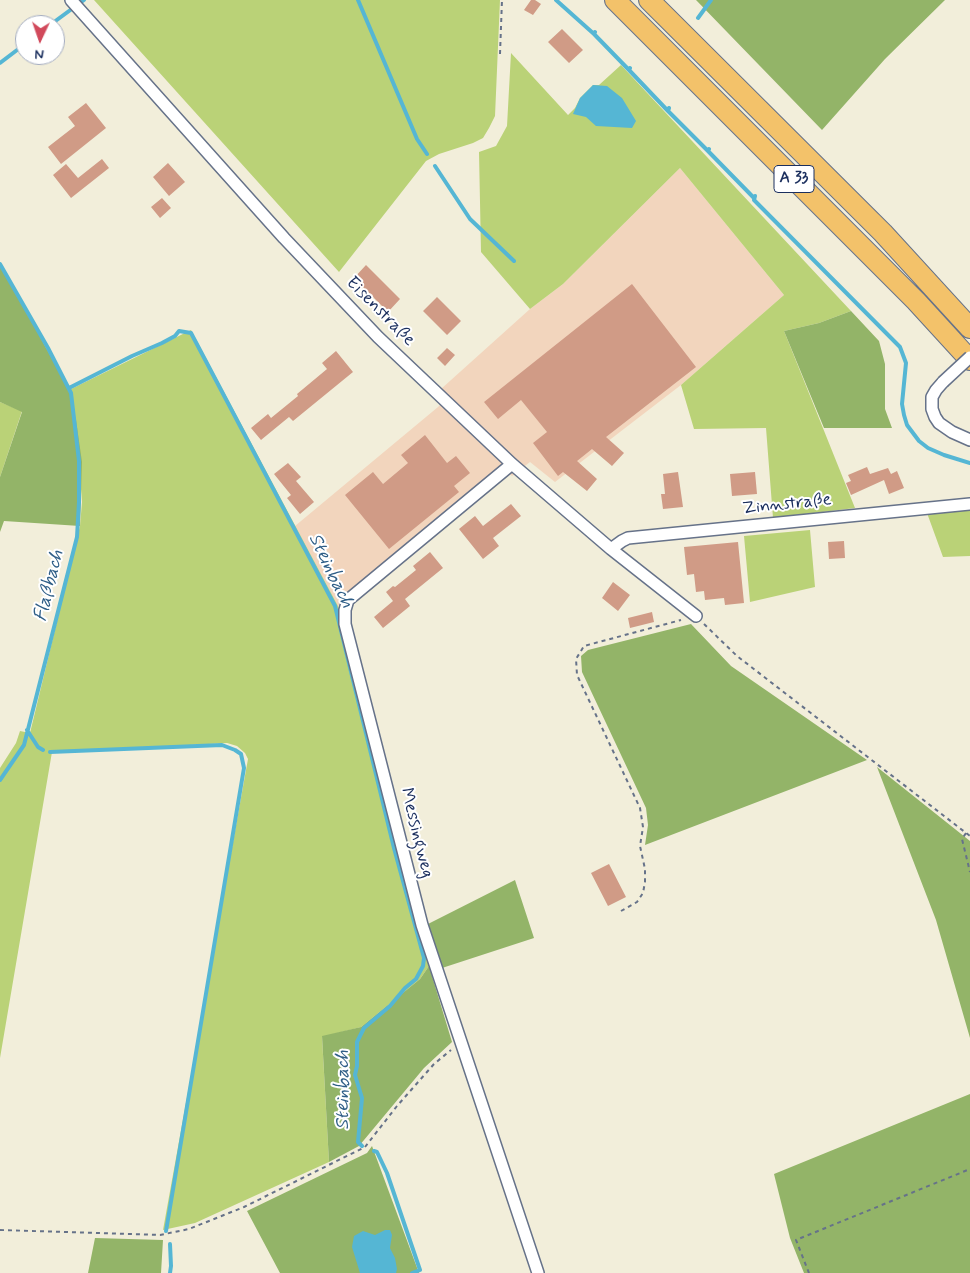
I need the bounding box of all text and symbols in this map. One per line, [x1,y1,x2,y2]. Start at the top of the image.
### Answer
north arrow [15,15,65,65]
text: N [34,45,44,63]
road number: A 33 [774,165,814,192]
street label: Eisenstraße [341,273,419,351]
street label: Zinnstraße [741,490,833,520]
water label: Steinbach [302,530,358,612]
water label: Flaßbach [30,548,70,624]
street label: Messingweg [394,786,438,880]
water label: Steinbach [333,1050,355,1130]

